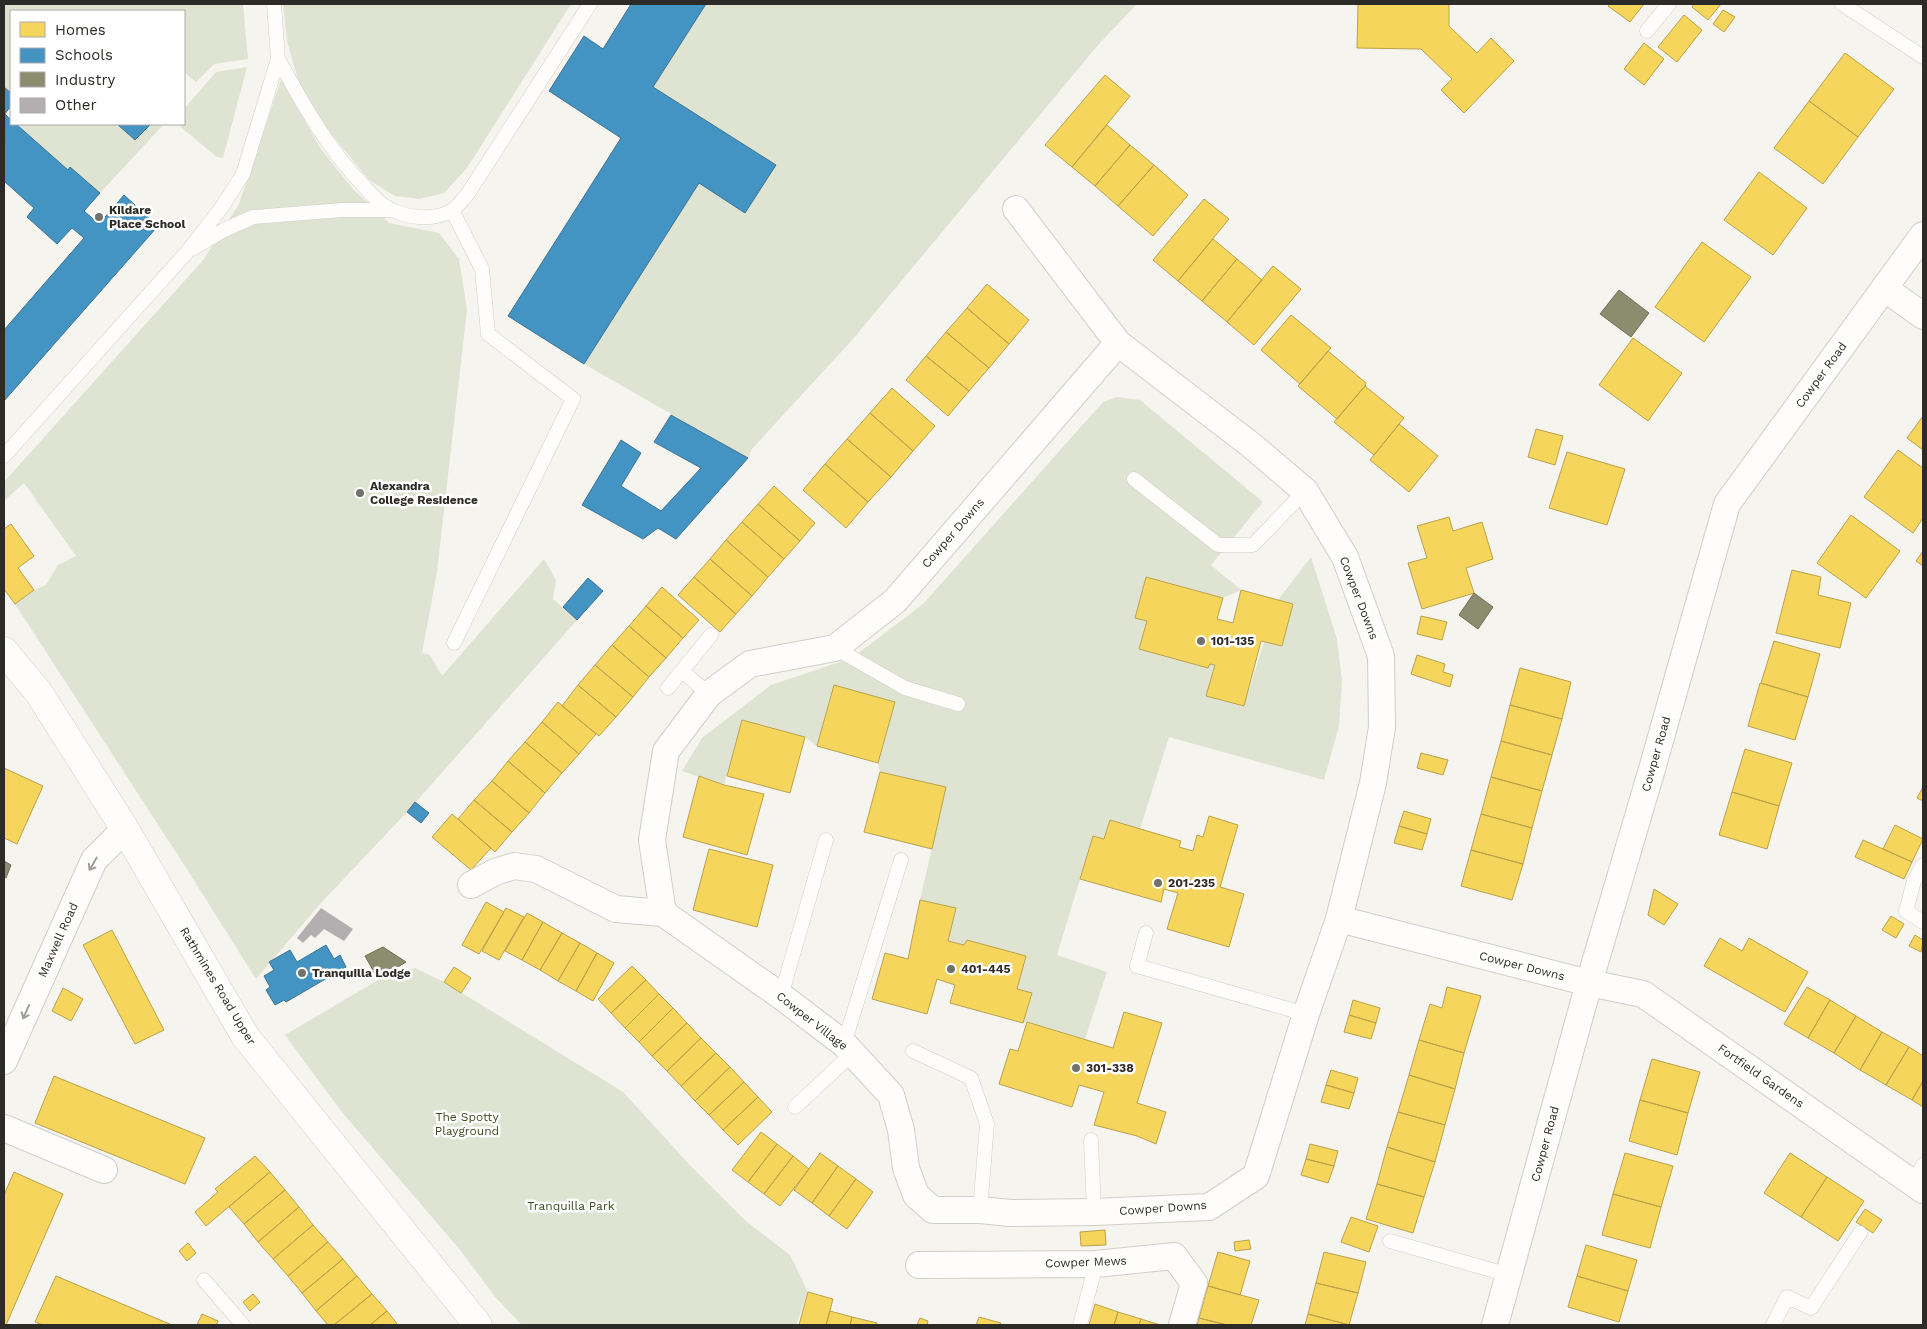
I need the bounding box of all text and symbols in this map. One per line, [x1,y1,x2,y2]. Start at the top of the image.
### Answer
legend [10,10,185,125]
text: Homes [55,21,106,39]
text: Schools [55,46,113,64]
text: Industry [55,71,116,89]
text: Other [55,96,97,114]
place label: Kildare Place School [109,203,185,231]
marker: Kildare Place School [93,211,105,223]
street label: Cowper Road [1792,339,1850,411]
place label: Alexandra College Residence [370,479,478,507]
marker: Alexandra College Residence [354,487,366,499]
street label: Cowper Downs [919,495,987,571]
street label: Cowper Downs [1337,554,1381,642]
place label: 101-135 [1211,634,1254,648]
marker: 101-135 [1195,635,1207,647]
street label: Cowper Road [1639,715,1673,793]
one-way arrow [88,857,98,872]
place label: 201-235 [1168,876,1215,890]
marker: 201-235 [1152,877,1164,889]
street label: Maxwell Road [35,900,81,980]
street label: Rathmines Road Upper [177,925,259,1048]
street label: Cowper Downs [1478,949,1566,983]
place label: 401-445 [961,962,1011,976]
marker: 401-445 [945,963,957,975]
place label: Tranquilla Lodge [312,966,411,980]
marker: Tranquilla Lodge [296,967,308,979]
street label: Cowper Village [774,989,850,1053]
one-way arrow [20,1004,30,1019]
street label: Fortfield Gardens [1715,1041,1807,1111]
place label: 301-338 [1086,1061,1134,1075]
marker: 301-338 [1070,1062,1082,1074]
street label: Cowper Road [1528,1105,1562,1183]
park label: The Spotty Playground [435,1110,499,1138]
street label: Cowper Downs [1119,1198,1207,1218]
park label: Tranquilla Park [527,1199,615,1213]
street label: Cowper Mews [1045,1254,1127,1270]

